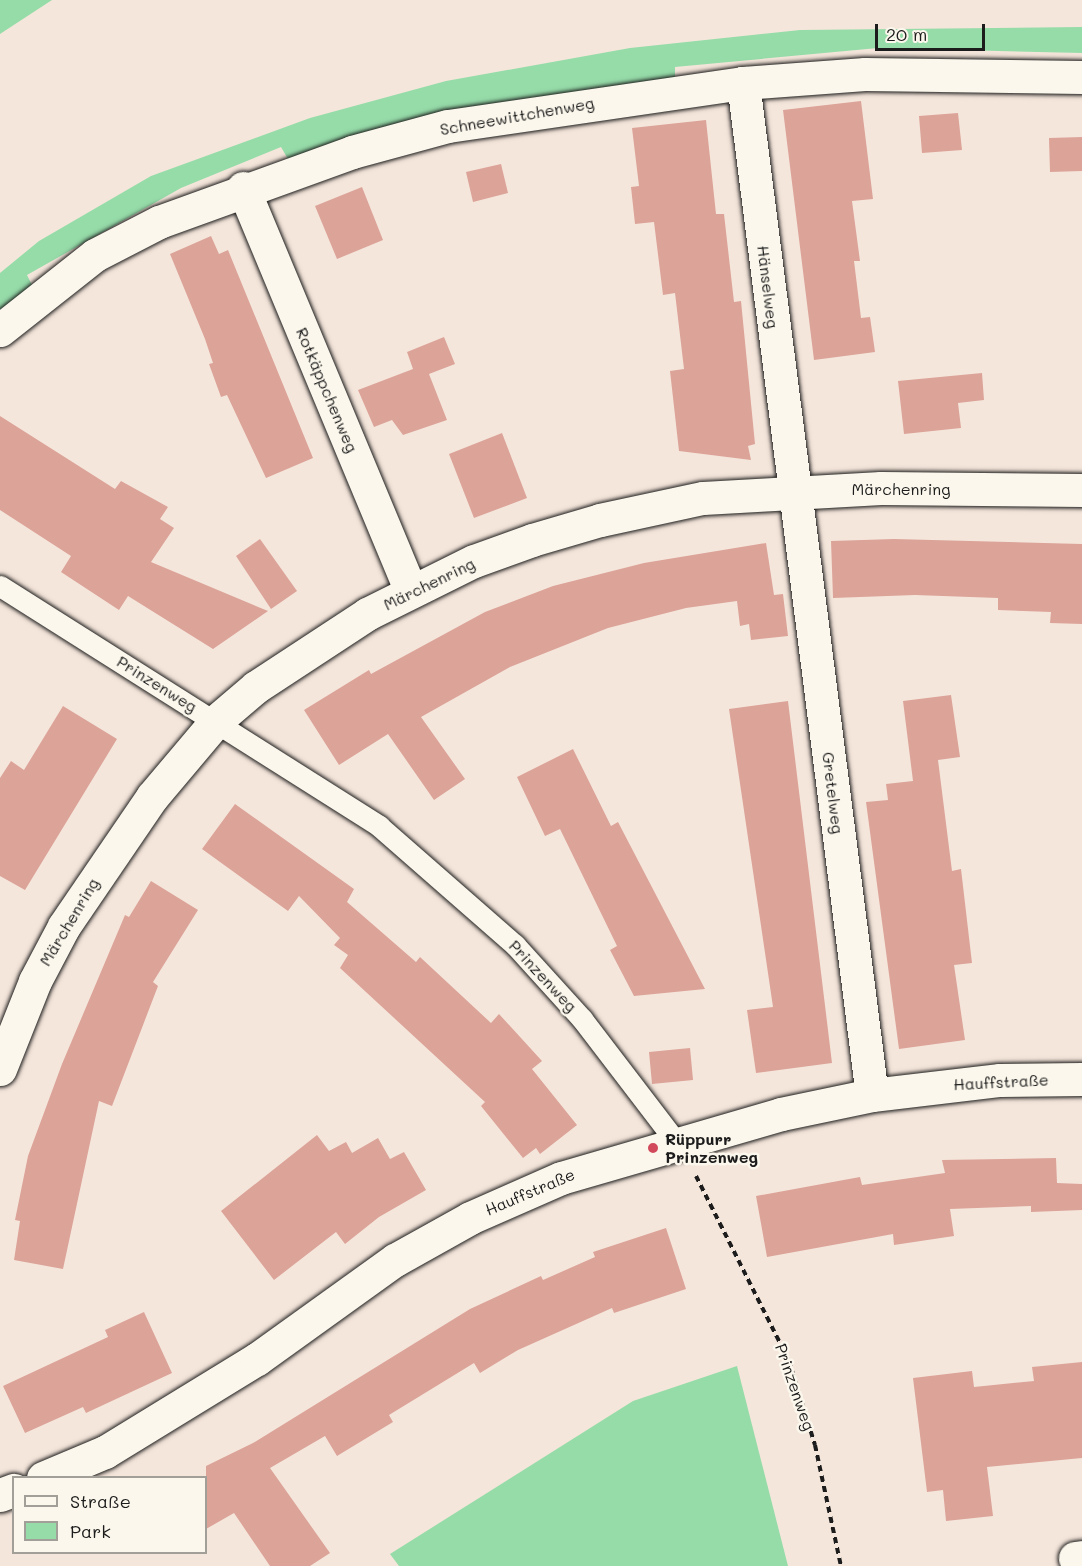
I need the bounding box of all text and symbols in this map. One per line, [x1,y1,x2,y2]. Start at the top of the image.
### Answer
scale bar [878,12,988,50]
text: 20 m [886,22,927,46]
street label: Schneewittchenweg [438,93,596,139]
street label: Hänselweg [753,244,783,330]
street label: Rotkäppchenweg [292,325,362,455]
street label: Märchenring [851,479,951,499]
street label: Märchenring [380,554,478,614]
street label: Prinzenweg [113,652,201,716]
street label: Gretelweg [818,751,848,835]
street label: Märchenring [35,875,103,969]
street label: Prinzenweg [505,936,581,1016]
street label: Hauffstraße [953,1070,1049,1094]
place label: Rüppurr Prinzenweg [665,1129,758,1167]
marker: Rüppurr Prinzenweg [646,1141,660,1155]
street label: Hauffstraße [482,1165,578,1219]
street label: Prinzenweg [771,1341,819,1433]
legend [12,1476,207,1554]
text: Straße [70,1489,131,1513]
text: Park [70,1519,111,1543]

